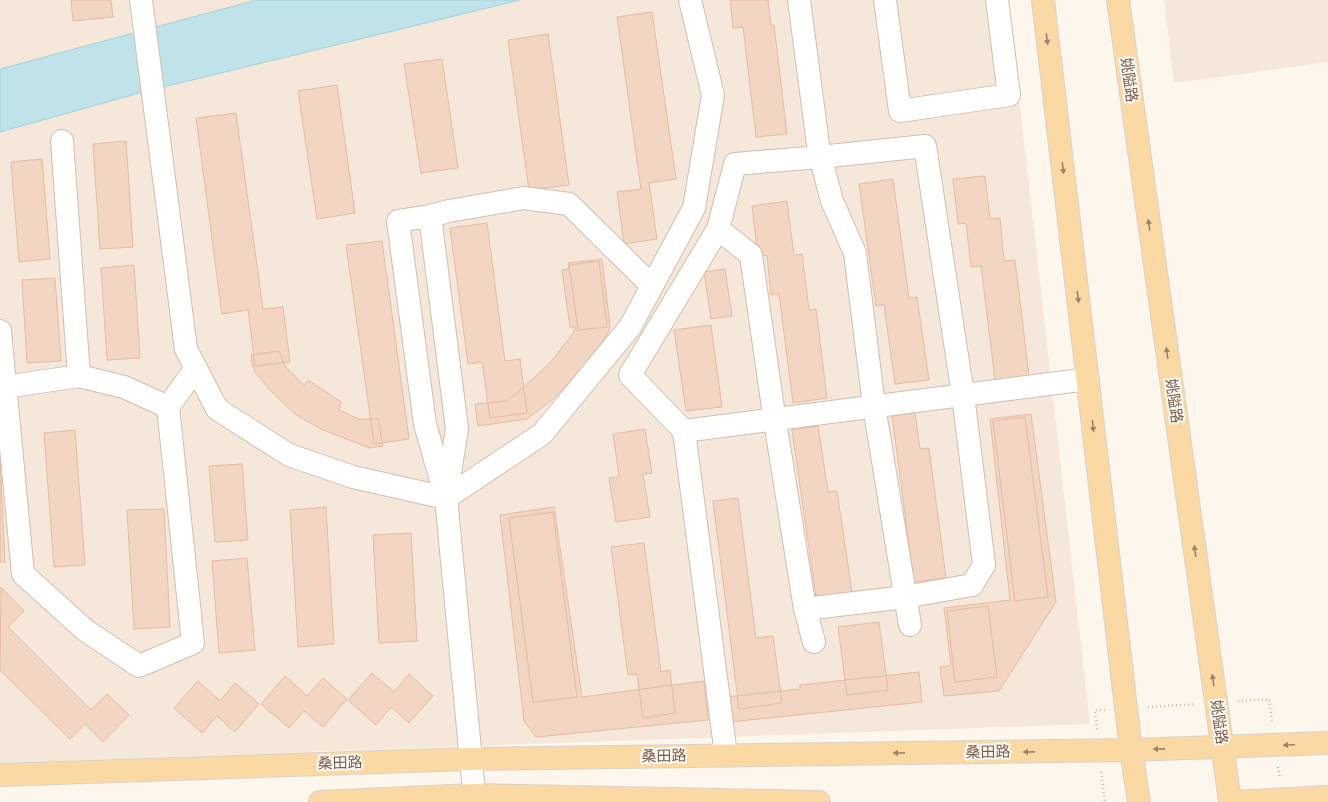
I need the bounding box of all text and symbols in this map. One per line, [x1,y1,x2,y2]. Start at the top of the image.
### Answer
one-way arrow [1044,33,1051,45]
street label: 姚隘路 [1118,56,1141,103]
one-way arrow [1059,162,1066,174]
one-way arrow [1146,218,1152,231]
one-way arrow [1075,291,1081,303]
one-way arrow [1164,347,1170,359]
street label: 姚隘路 [1163,377,1186,424]
one-way arrow [1090,420,1096,432]
one-way arrow [1192,545,1198,557]
one-way arrow [1210,674,1216,686]
street label: 姚隘路 [1208,698,1231,745]
one-way arrow [1282,742,1295,748]
street label: 桑田路 [965,744,1011,760]
one-way arrow [1153,746,1165,753]
street label: 桑田路 [641,748,687,764]
one-way arrow [1023,748,1035,755]
one-way arrow [892,750,905,756]
street label: 桑田路 [317,754,363,772]

